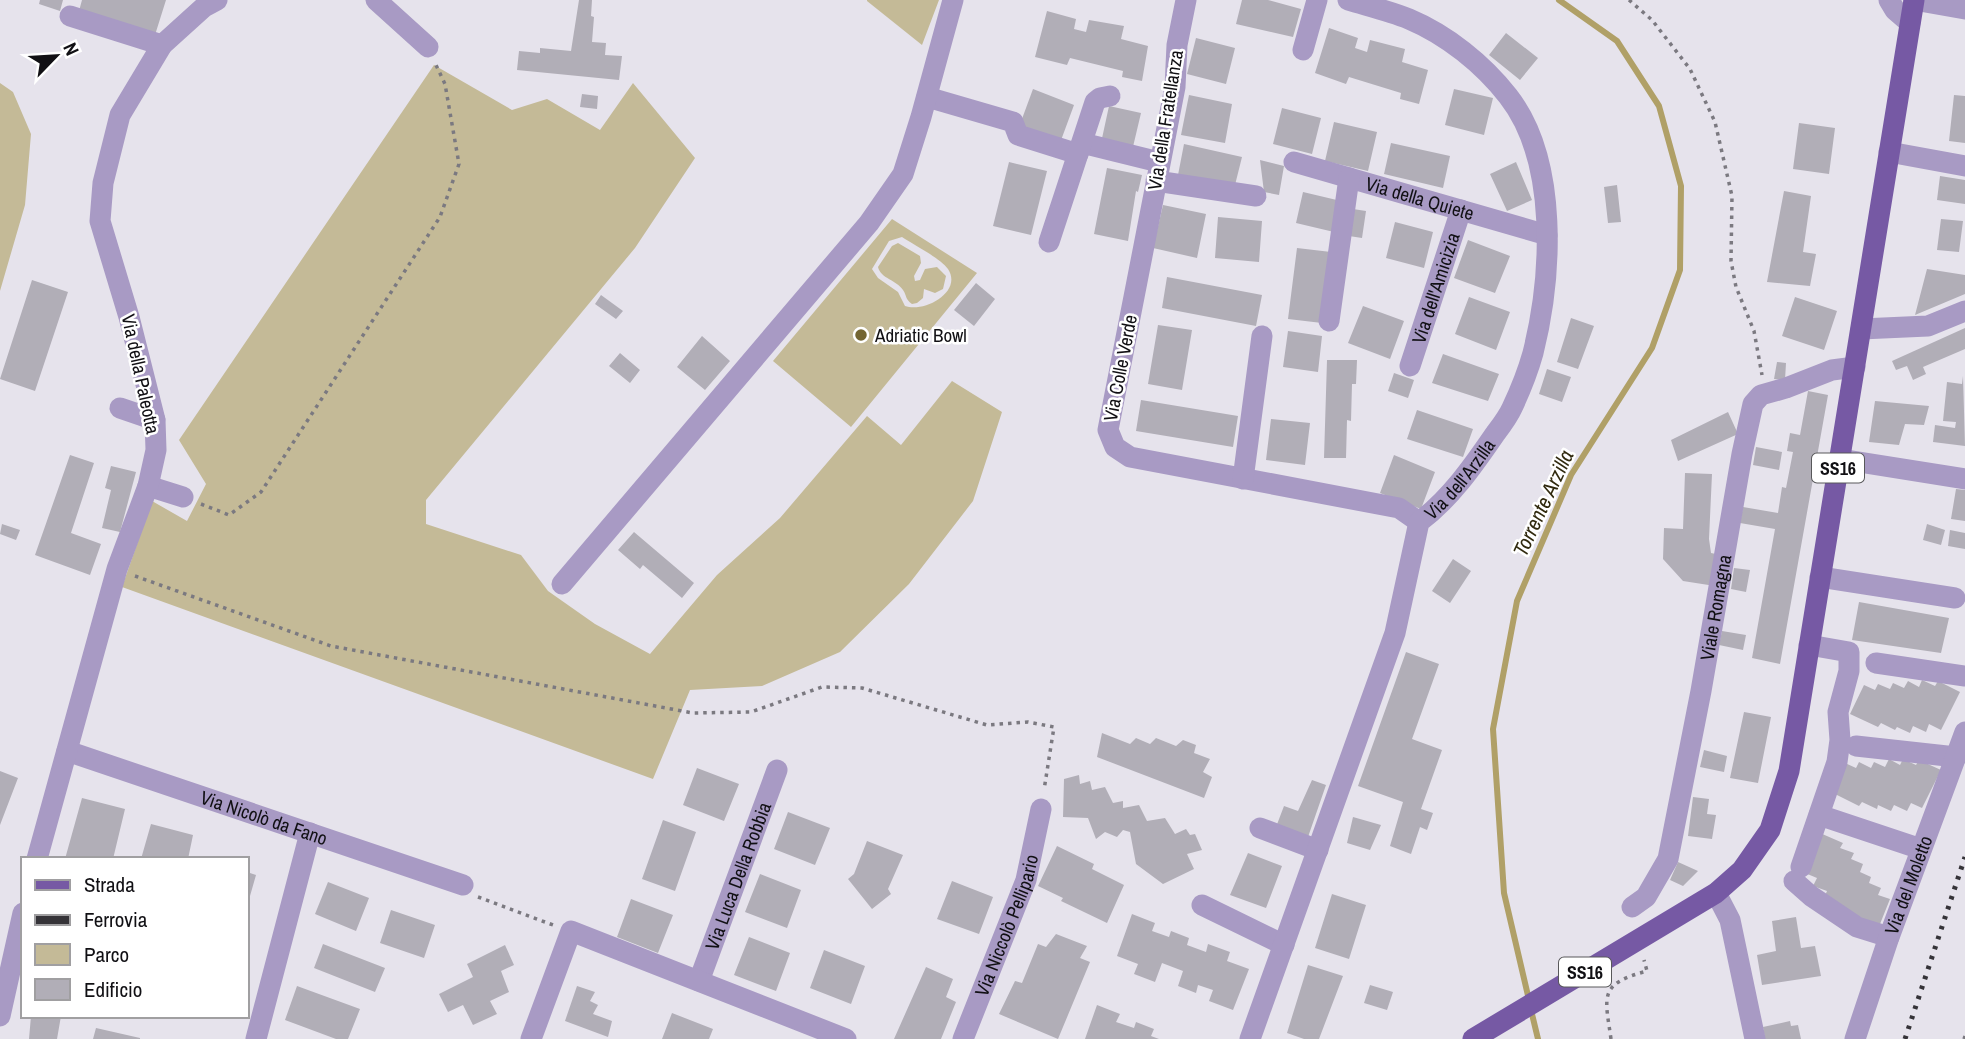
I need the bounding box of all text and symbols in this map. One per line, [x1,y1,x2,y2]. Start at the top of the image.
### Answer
north arrow [21,21,91,91]
text: N [57,38,86,59]
street label: Via della Fratellanza [1141,48,1189,192]
street label: Via della Quiete [1363,170,1477,226]
street label: Via dell'Amicizia [1405,229,1466,347]
street label: Via della Paleotta [116,312,166,437]
street label: Via Colle Verde [1097,313,1143,423]
place label: Adriatic Bowl [874,322,967,348]
marker: Adriatic Bowl [853,327,869,343]
street label: Via dell'Arzilla [1419,433,1501,525]
water label: Torrente Arzilla [1506,445,1580,561]
road number: SS16 [1812,454,1864,482]
street label: Viale Romagna [1693,552,1737,663]
street label: Via Nicolò da Fano [197,784,331,851]
street label: Via Luca Della Robbia [699,798,777,954]
street label: Via del Moletto [1878,832,1939,938]
street label: Via Niccolò Pellipario [968,852,1044,1000]
legend [21,857,248,1018]
text: Strada [84,870,135,899]
text: Ferrovia [84,905,148,934]
text: Parco [84,940,129,969]
road number: SS16 [1559,958,1611,987]
text: Edificio [84,975,142,1004]

